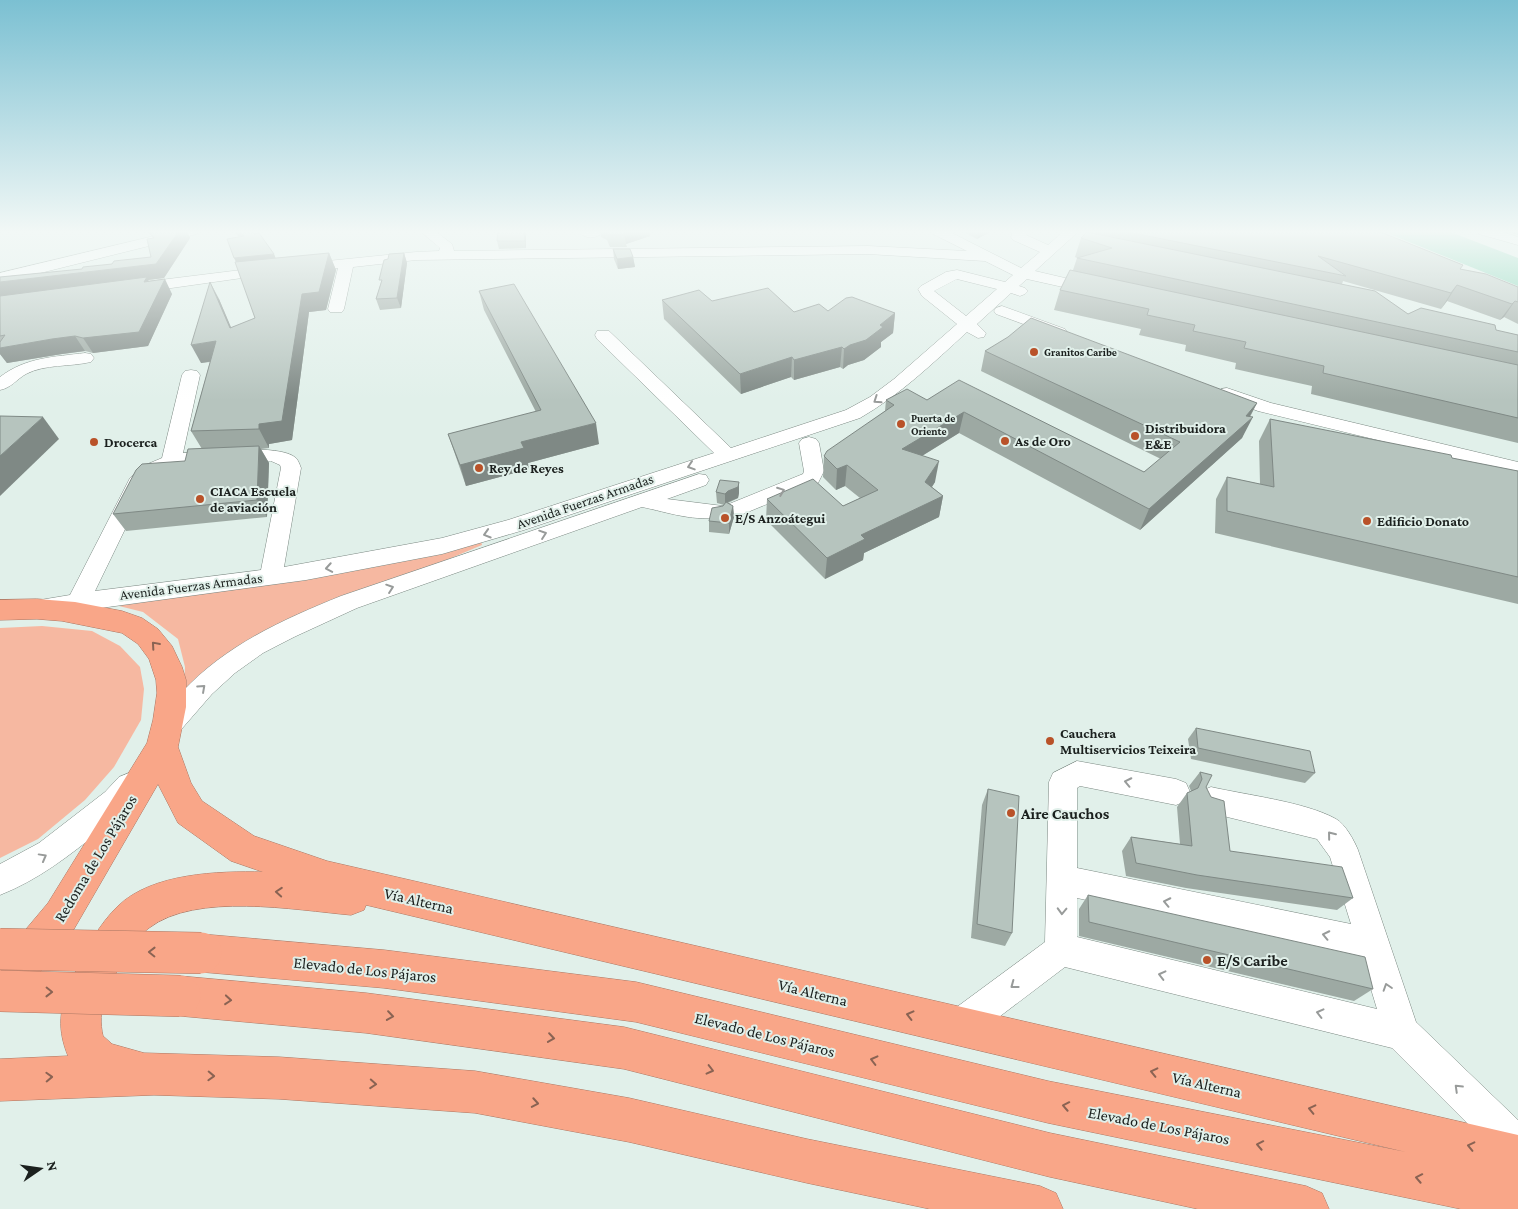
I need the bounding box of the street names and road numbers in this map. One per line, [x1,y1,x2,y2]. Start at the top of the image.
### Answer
street label: Avenida Fuerzas Armadas [515,470,655,532]
street label: Avenida Fuerzas Armadas [119,569,263,603]
street label: Redoma de Los Pájaros [51,792,141,925]
street label: Vía Alterna [383,884,456,917]
street label: Elevado de Los Pájaros [293,954,437,986]
street label: Vía Alterna [777,976,850,1009]
street label: Elevado de Los Pájaros [693,1009,837,1061]
street label: Vía Alterna [1171,1068,1244,1101]
street label: Elevado de Los Pájaros [1087,1103,1231,1149]

